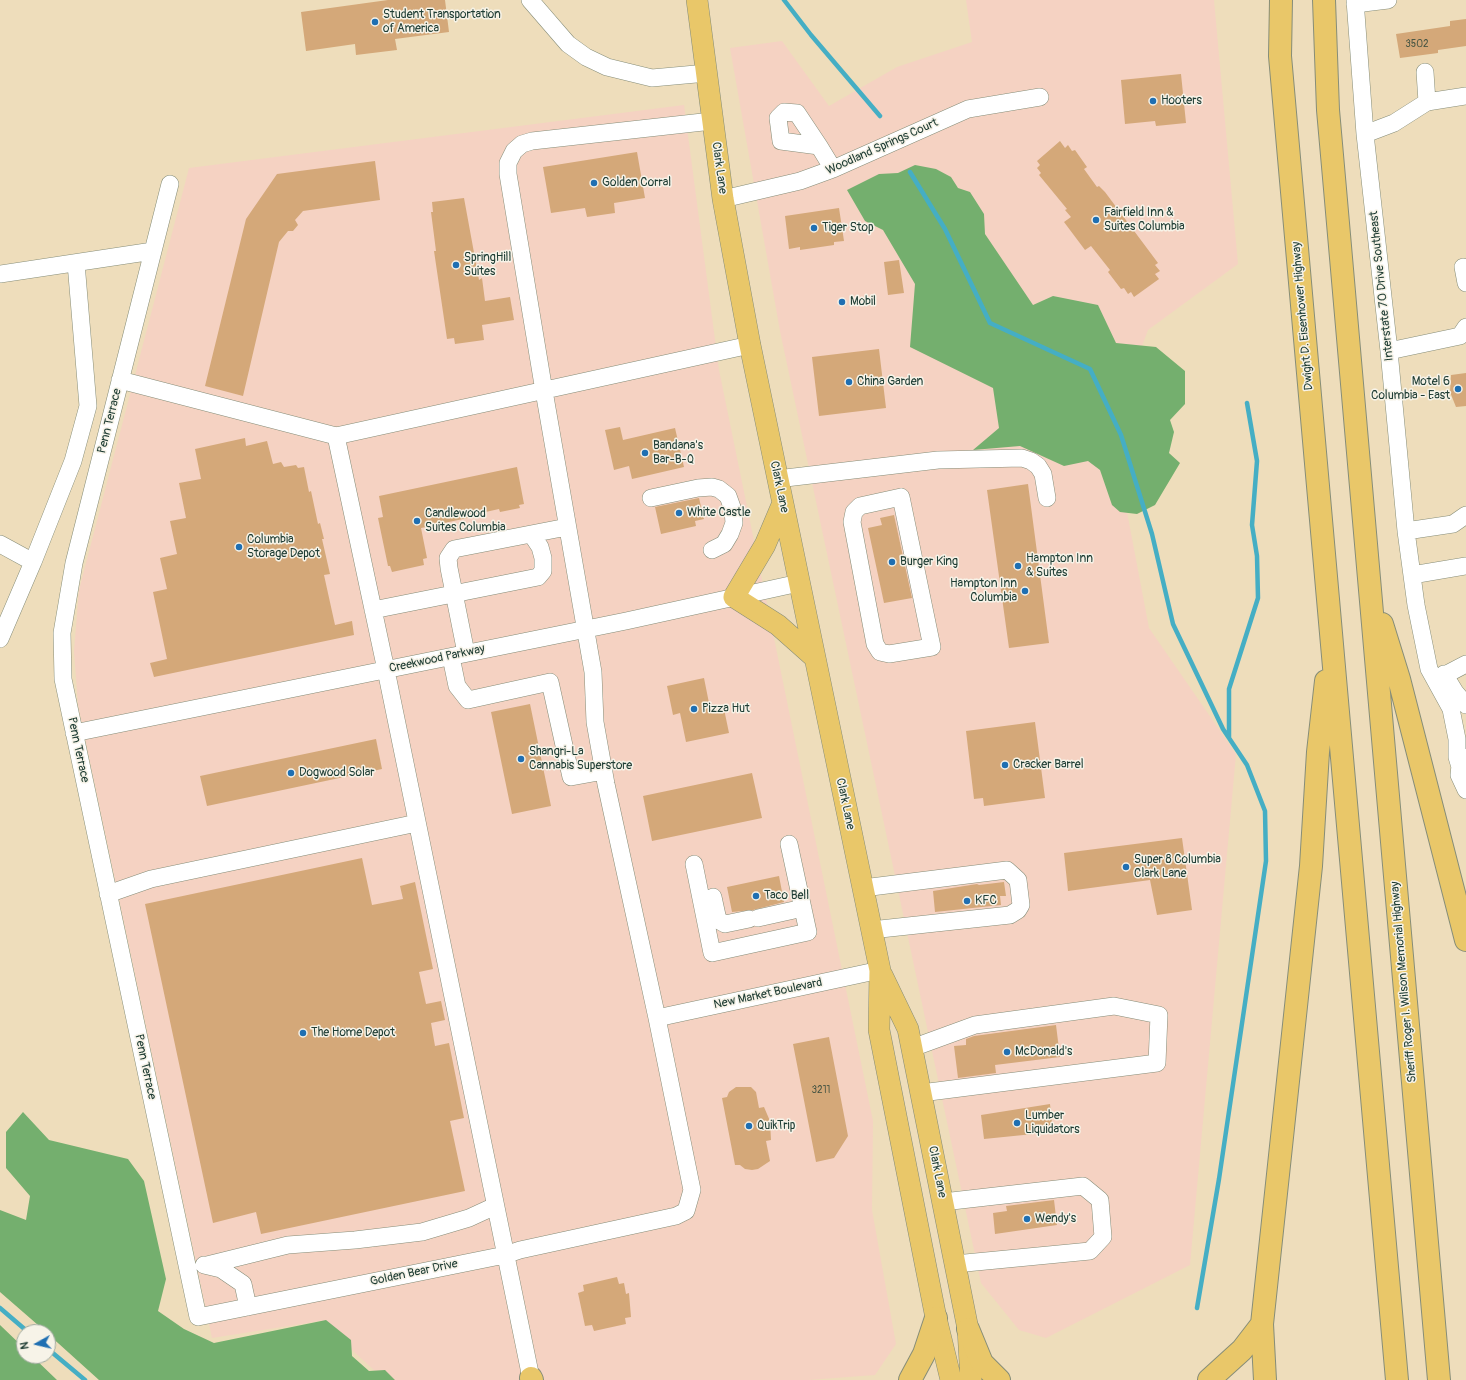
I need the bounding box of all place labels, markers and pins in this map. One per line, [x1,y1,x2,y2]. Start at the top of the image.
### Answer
place label: Student Transportation of America [383,8,501,36]
marker: Student Transportation of America [370,17,380,27]
place label: Hooters [1161,94,1202,108]
marker: Hooters [1148,96,1158,106]
place label: Golden Corral [602,176,671,190]
marker: Golden Corral [589,178,599,188]
place label: Fairfield Inn & Suites Columbia [1104,206,1185,234]
marker: Fairfield Inn & Suites Columbia [1091,215,1101,225]
place label: Tiger Stop [822,221,874,235]
marker: Tiger Stop [809,223,819,233]
place label: SpringHill Suites [464,251,511,279]
marker: SpringHill Suites [451,260,461,270]
place label: Mobil [850,295,876,309]
marker: Mobil [837,297,847,307]
place label: China Garden [857,375,923,389]
place label: Motel 6 Columbia - East [1371,375,1450,403]
marker: China Garden [844,377,854,387]
marker: Motel 6 Columbia - East [1453,384,1463,394]
place label: Bandana's Bar-B-Q [653,439,703,467]
marker: Bandana's Bar-B-Q [640,448,650,458]
place label: White Castle [687,506,750,520]
place label: Candlewood Suites Columbia [425,507,506,535]
marker: White Castle [674,508,684,518]
marker: Candlewood Suites Columbia [412,516,422,526]
place label: Columbia Storage Depot [247,533,320,561]
marker: Columbia Storage Depot [234,542,244,552]
place label: Hampton Inn & Suites [1026,552,1093,580]
place label: Burger King [900,555,958,569]
marker: Burger King [887,557,897,567]
marker: Hampton Inn & Suites [1013,561,1023,571]
place label: Hampton Inn Columbia [950,577,1017,605]
marker: Hampton Inn Columbia [1020,586,1030,596]
place label: Pizza Hut [702,702,750,716]
marker: Pizza Hut [689,704,699,714]
place label: Shangri-La Cannabis Superstore [529,745,632,773]
marker: Shangri-La Cannabis Superstore [516,754,526,764]
place label: Cracker Barrel [1013,758,1084,772]
marker: Cracker Barrel [1000,760,1010,770]
place label: Dogwood Solar [299,766,375,780]
marker: Dogwood Solar [286,768,296,778]
place label: Super 8 Columbia Clark Lane [1134,853,1221,881]
marker: Super 8 Columbia Clark Lane [1121,862,1131,872]
place label: Taco Bell [764,889,809,903]
marker: Taco Bell [751,891,761,901]
place label: KFC [975,894,997,908]
marker: KFC [962,896,972,906]
place label: The Home Depot [311,1026,395,1040]
marker: The Home Depot [298,1028,308,1038]
place label: McDonald's [1015,1045,1072,1059]
marker: McDonald's [1002,1047,1012,1057]
place label: Lumber Liquidators [1025,1109,1080,1137]
marker: Lumber Liquidators [1012,1118,1022,1128]
place label: QuikTrip [757,1119,795,1133]
marker: QuikTrip [744,1121,754,1131]
place label: Wendy's [1035,1212,1076,1226]
marker: Wendy's [1022,1214,1032,1224]

